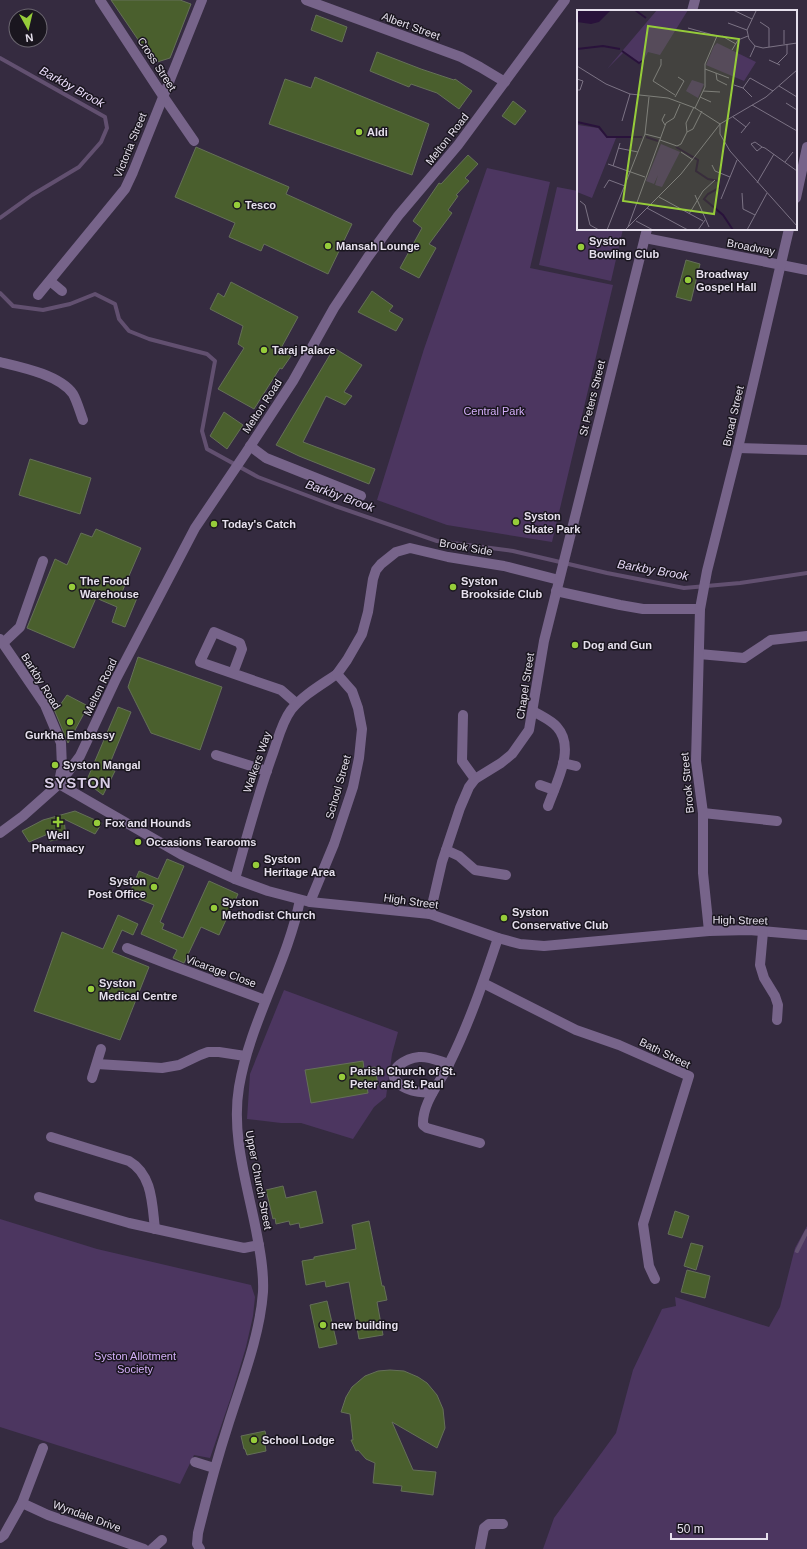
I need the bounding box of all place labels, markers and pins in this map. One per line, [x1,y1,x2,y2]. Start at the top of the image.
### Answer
place label: Aldi [367,126,388,138]
marker: Aldi [354,127,364,137]
place label: Tesco [245,199,276,211]
marker: Tesco [232,200,242,210]
place label: Syston Bowling Club [589,235,660,260]
place label: Mansah Lounge [336,240,420,252]
marker: Mansah Lounge [323,241,333,251]
marker: Syston Bowling Club [576,242,586,252]
place label: Broadway Gospel Hall [696,268,757,293]
marker: Broadway Gospel Hall [683,275,693,285]
place label: Taraj Palace [272,344,335,356]
marker: Taraj Palace [259,345,269,355]
place label: Syston Skate Park [524,510,581,535]
marker: Syston Skate Park [511,517,521,527]
place label: Today's Catch [222,518,296,530]
marker: Today's Catch [209,519,219,529]
place label: The Food Warehouse [80,575,139,600]
place label: Syston Brookside Club [461,575,543,600]
marker: The Food Warehouse [67,582,77,592]
marker: Syston Brookside Club [448,582,458,592]
place label: Dog and Gun [583,639,652,651]
marker: Dog and Gun [570,640,580,650]
marker: Gurkha Embassy [65,717,75,727]
place label: Gurkha Embassy [25,729,116,741]
place label: Syston Mangal [63,759,141,771]
marker: Syston Mangal [50,760,60,770]
marker: Well Pharmacy [53,817,63,827]
place label: Fox and Hounds [105,817,191,829]
marker: Fox and Hounds [92,818,102,828]
place label: Well Pharmacy [32,829,85,854]
place label: Occasions Tearooms [146,836,256,848]
marker: Occasions Tearooms [133,837,143,847]
place label: Syston Heritage Area [264,853,336,878]
marker: Syston Heritage Area [251,860,261,870]
place label: Syston Post Office [88,875,146,900]
marker: Syston Post Office [149,882,159,892]
place label: Syston Methodist Church [222,896,316,921]
marker: Syston Methodist Church [209,903,219,913]
place label: Syston Conservative Club [512,906,609,931]
marker: Syston Conservative Club [499,913,509,923]
place label: Syston Medical Centre [99,977,177,1002]
marker: Syston Medical Centre [86,984,96,994]
place label: Parish Church of St. Peter and St. Paul [350,1065,456,1090]
marker: Parish Church of St. Peter and St. Paul [337,1072,347,1082]
place label: new building [331,1319,398,1331]
marker: new building [318,1320,328,1330]
place label: School Lodge [262,1434,335,1446]
marker: School Lodge [249,1435,259,1445]

